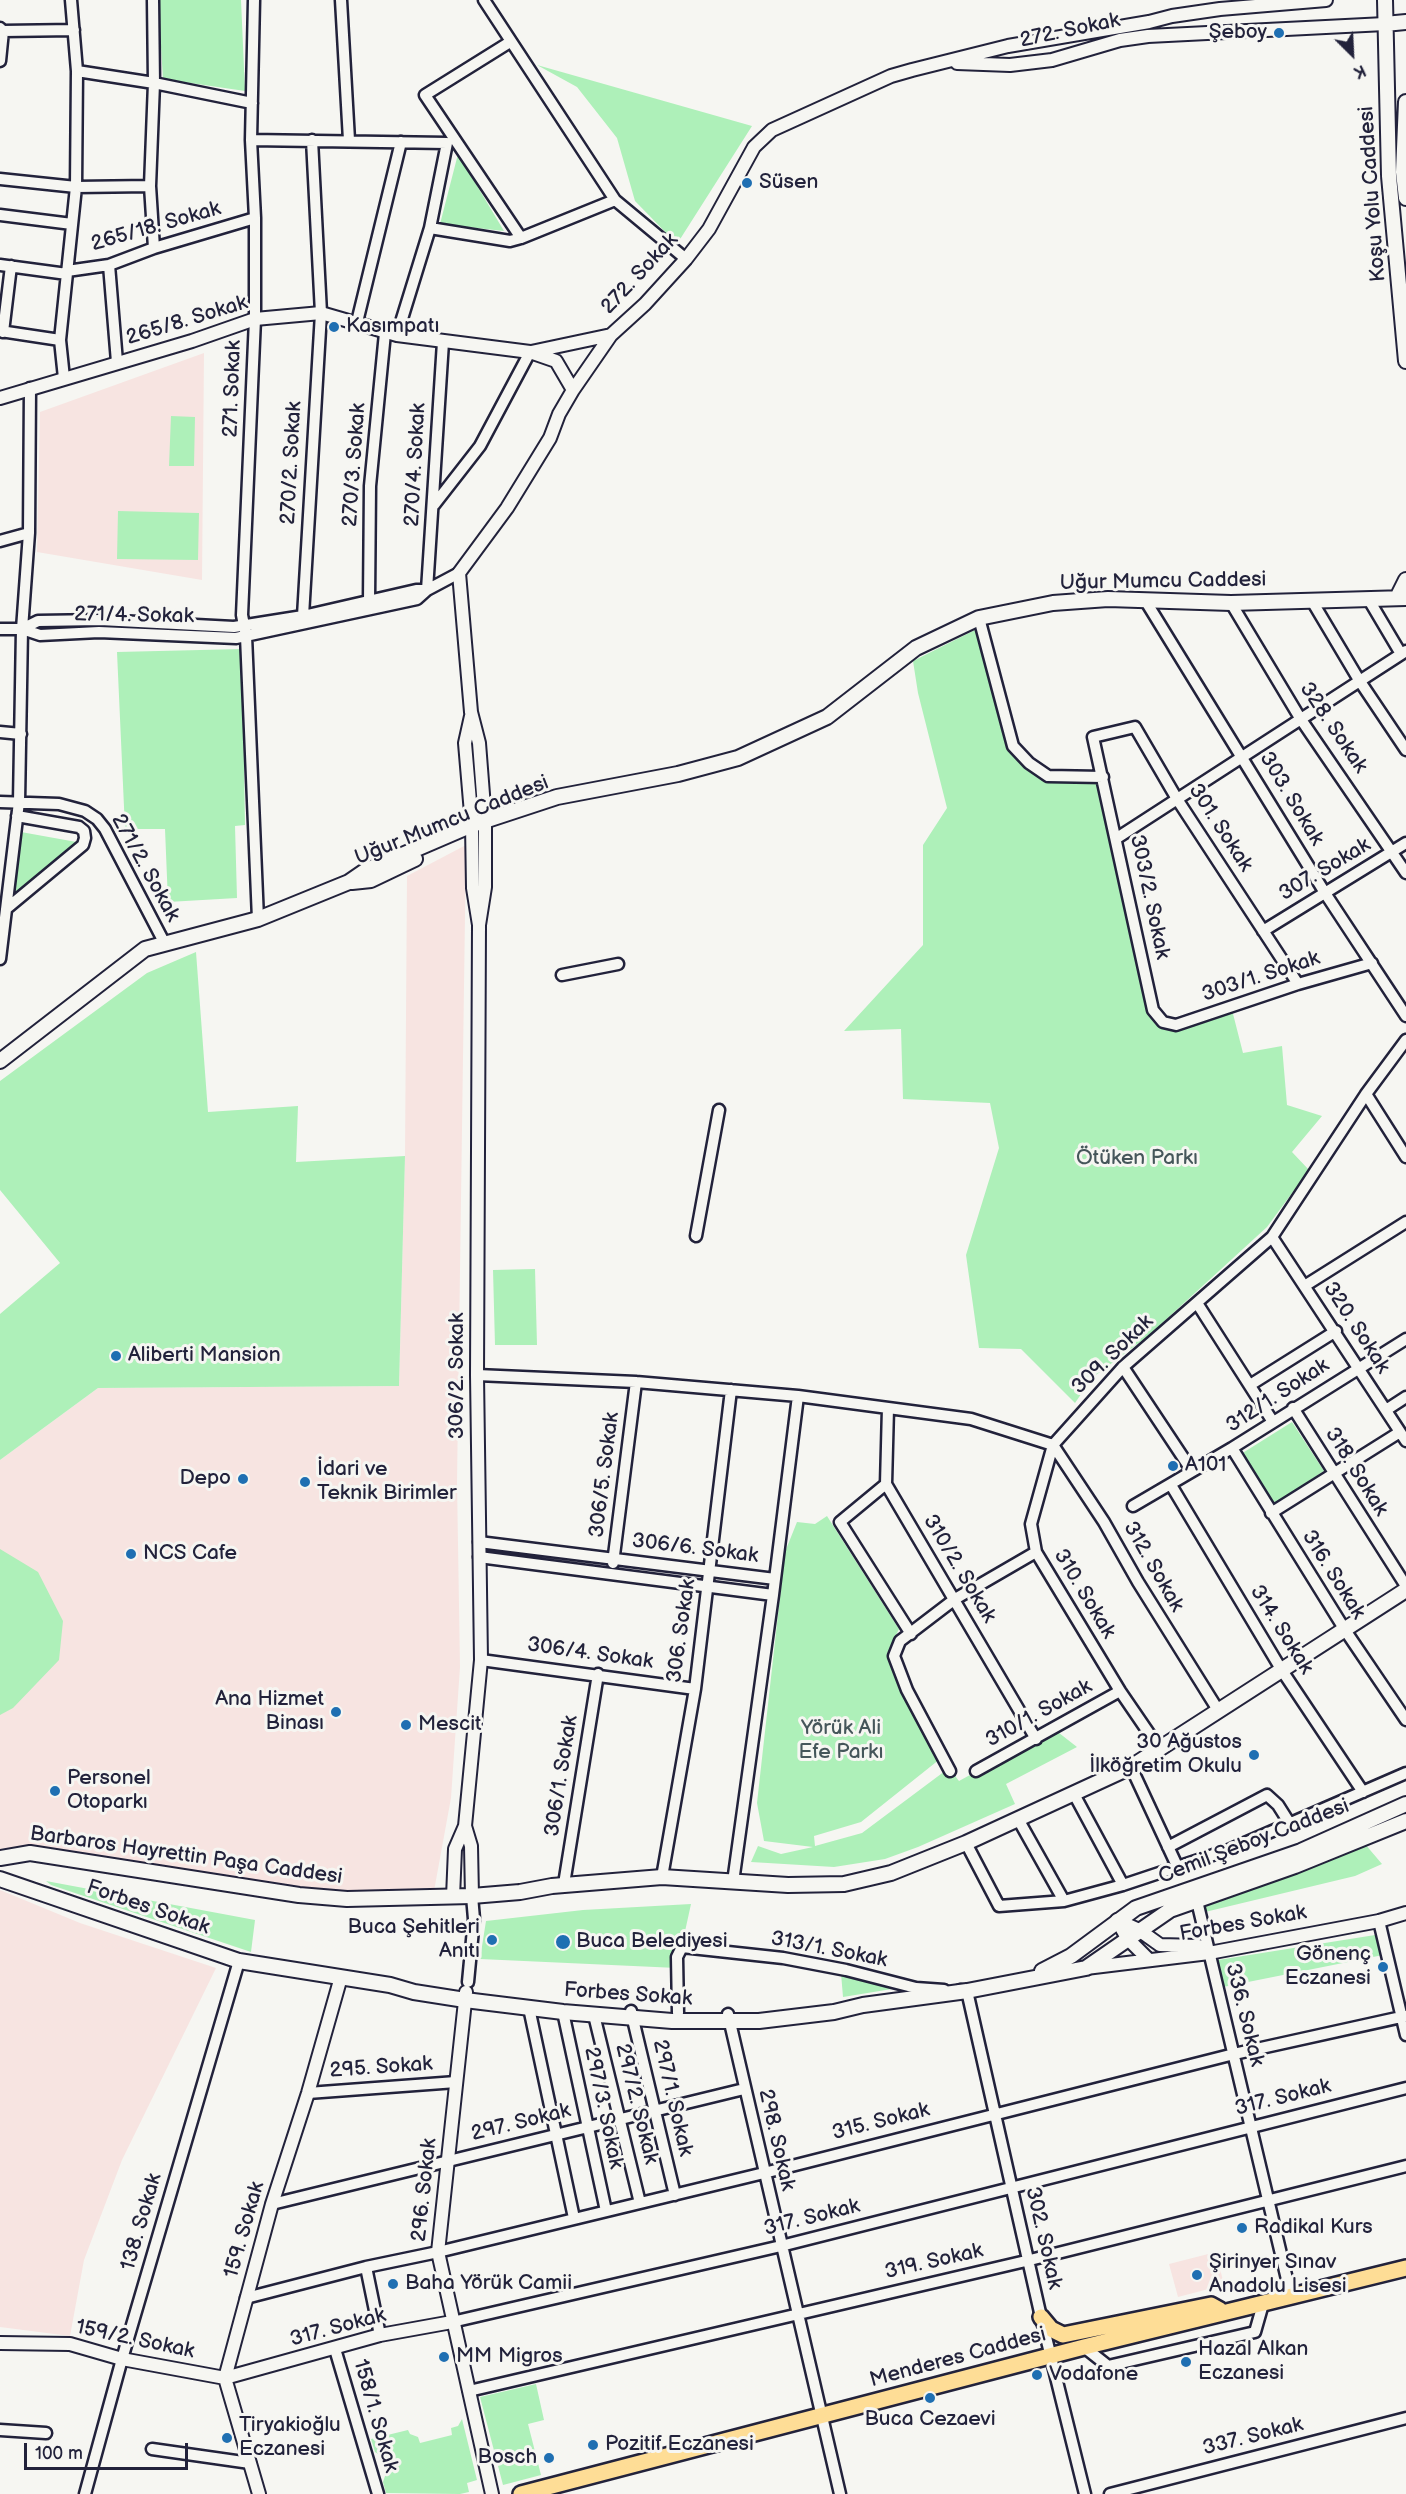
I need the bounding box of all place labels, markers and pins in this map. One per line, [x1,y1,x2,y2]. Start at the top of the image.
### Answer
place label: Şeboy [1209,20,1267,46]
marker: Şeboy [1272,26,1286,40]
place label: Süsen [759,170,818,196]
marker: Süsen [740,176,754,190]
place label: Kasımpatı [346,314,439,340]
marker: Kasımpatı [327,320,341,334]
place label: Aliberti Mansion [128,1343,280,1369]
marker: Aliberti Mansion [109,1349,123,1363]
place label: A101 [1185,1453,1226,1479]
place label: İdari ve Teknik Birimler [317,1457,457,1507]
marker: A101 [1166,1459,1180,1473]
place label: Depo [179,1466,231,1492]
marker: Depo [236,1472,250,1486]
marker: İdari ve Teknik Birimler [298,1475,312,1489]
place label: NCS Cafe [143,1541,237,1567]
marker: NCS Cafe [124,1547,138,1561]
place label: Ana Hizmet Binası [215,1687,324,1737]
marker: Ana Hizmet Binası [329,1705,343,1719]
place label: Mescit [418,1712,482,1738]
marker: Mescit [399,1718,413,1732]
place label: 30 Ağustos İlköğretim Okulu [1089,1730,1242,1780]
marker: 30 Ağustos İlköğretim Okulu [1247,1748,1261,1762]
place label: Personel Otoparkı [67,1766,151,1816]
marker: Personel Otoparkı [48,1784,62,1798]
place label: Buca Şehitleri Anıtı [348,1915,480,1965]
place label: Buca Belediyesi [576,1929,728,1955]
marker: Buca Şehitleri Anıtı [485,1933,499,1947]
marker: Buca Belediyesi [554,1933,572,1951]
place label: Gönenç Eczanesi [1285,1942,1371,1992]
marker: Gönenç Eczanesi [1376,1960,1390,1974]
place label: Radikal Kurs [1254,2215,1373,2241]
marker: Radikal Kurs [1235,2221,1249,2235]
place label: Şirinyer Sınav Anadolu Lisesi [1209,2250,1347,2300]
marker: Şirinyer Sınav Anadolu Lisesi [1190,2268,1204,2282]
place label: Baha Yörük Camii [405,2271,572,2297]
marker: Baha Yörük Camii [386,2277,400,2291]
place label: Hazal Alkan Eczanesi [1198,2337,1308,2387]
place label: MM Migros [456,2344,563,2370]
marker: MM Migros [437,2350,451,2364]
marker: Hazal Alkan Eczanesi [1179,2355,1193,2369]
place label: Vodafone [1049,2362,1138,2388]
marker: Vodafone [1030,2368,1044,2382]
marker: Buca Cezaevi [923,2391,937,2405]
place label: Buca Cezaevi [864,2407,996,2433]
place label: Tiryakioğlu Eczanesi [239,2413,341,2463]
marker: Tiryakioğlu Eczanesi [220,2431,234,2445]
place label: Pozitif Eczanesi [605,2432,754,2458]
marker: Pozitif Eczanesi [586,2438,600,2452]
place label: Bosch [478,2445,537,2471]
marker: Bosch [542,2451,556,2465]

